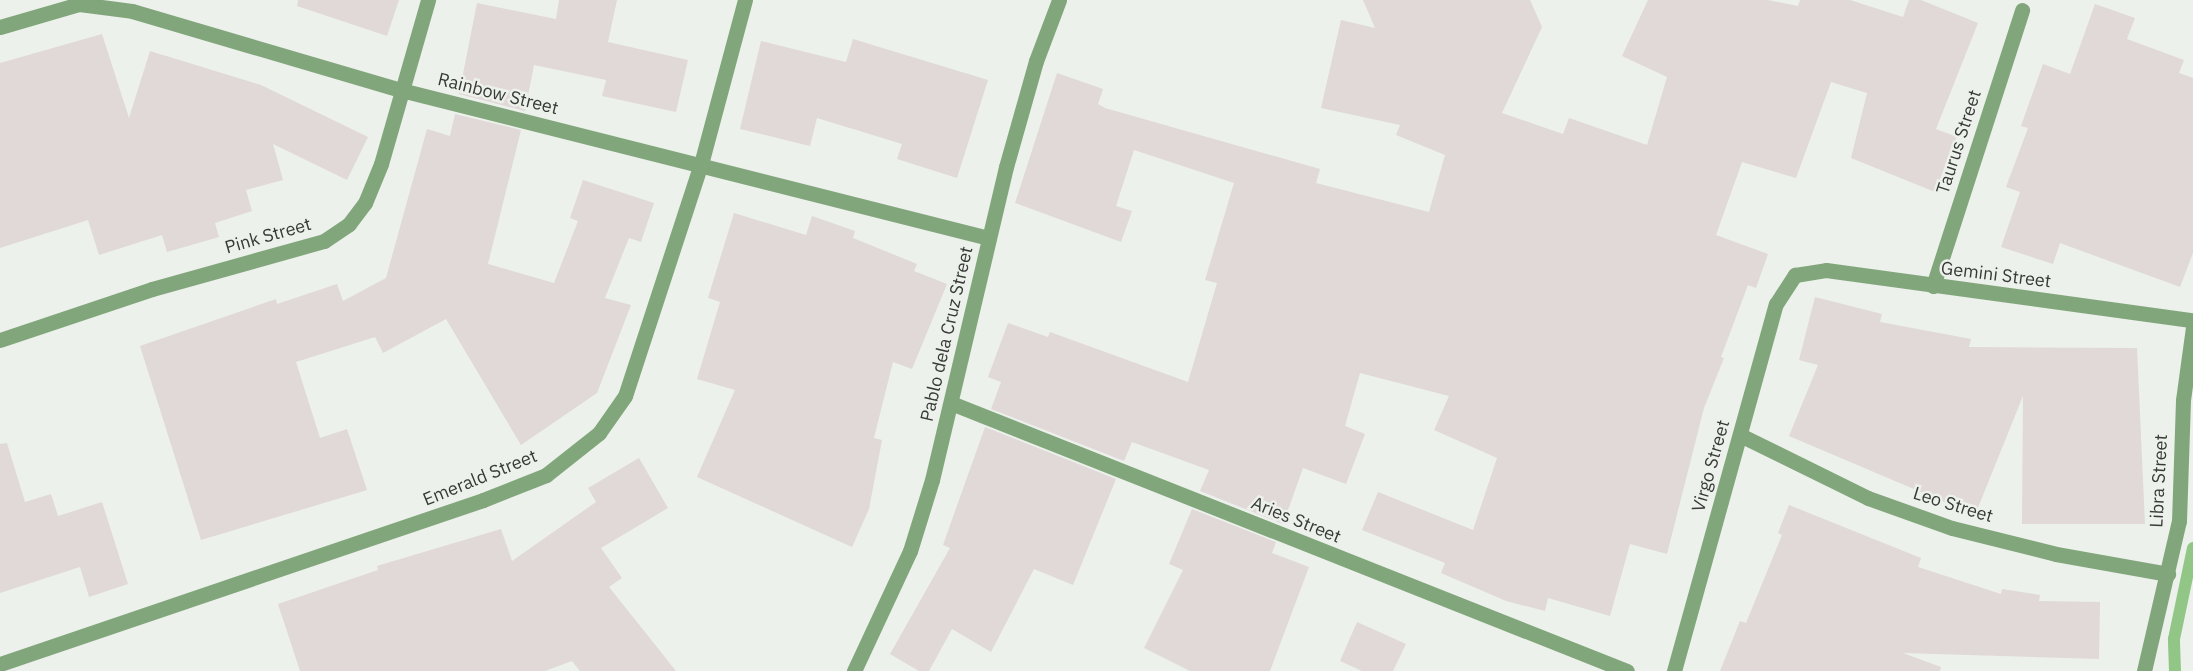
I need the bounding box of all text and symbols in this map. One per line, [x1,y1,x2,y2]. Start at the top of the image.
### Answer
street label: Rainbow Street [435,69,561,119]
street label: Taurus Street [1932,87,1986,197]
street label: Pink Street [222,213,314,259]
street label: Pablo dela Cruz Street [916,244,978,424]
street label: Gemini Street [1940,258,2052,292]
street label: Virgo Street [1688,417,1734,515]
street label: Libra Street [2146,434,2172,528]
street label: Emerald Street [420,445,540,511]
street label: Leo Street [1910,483,1996,527]
street label: Aries Street [1248,492,1344,548]

